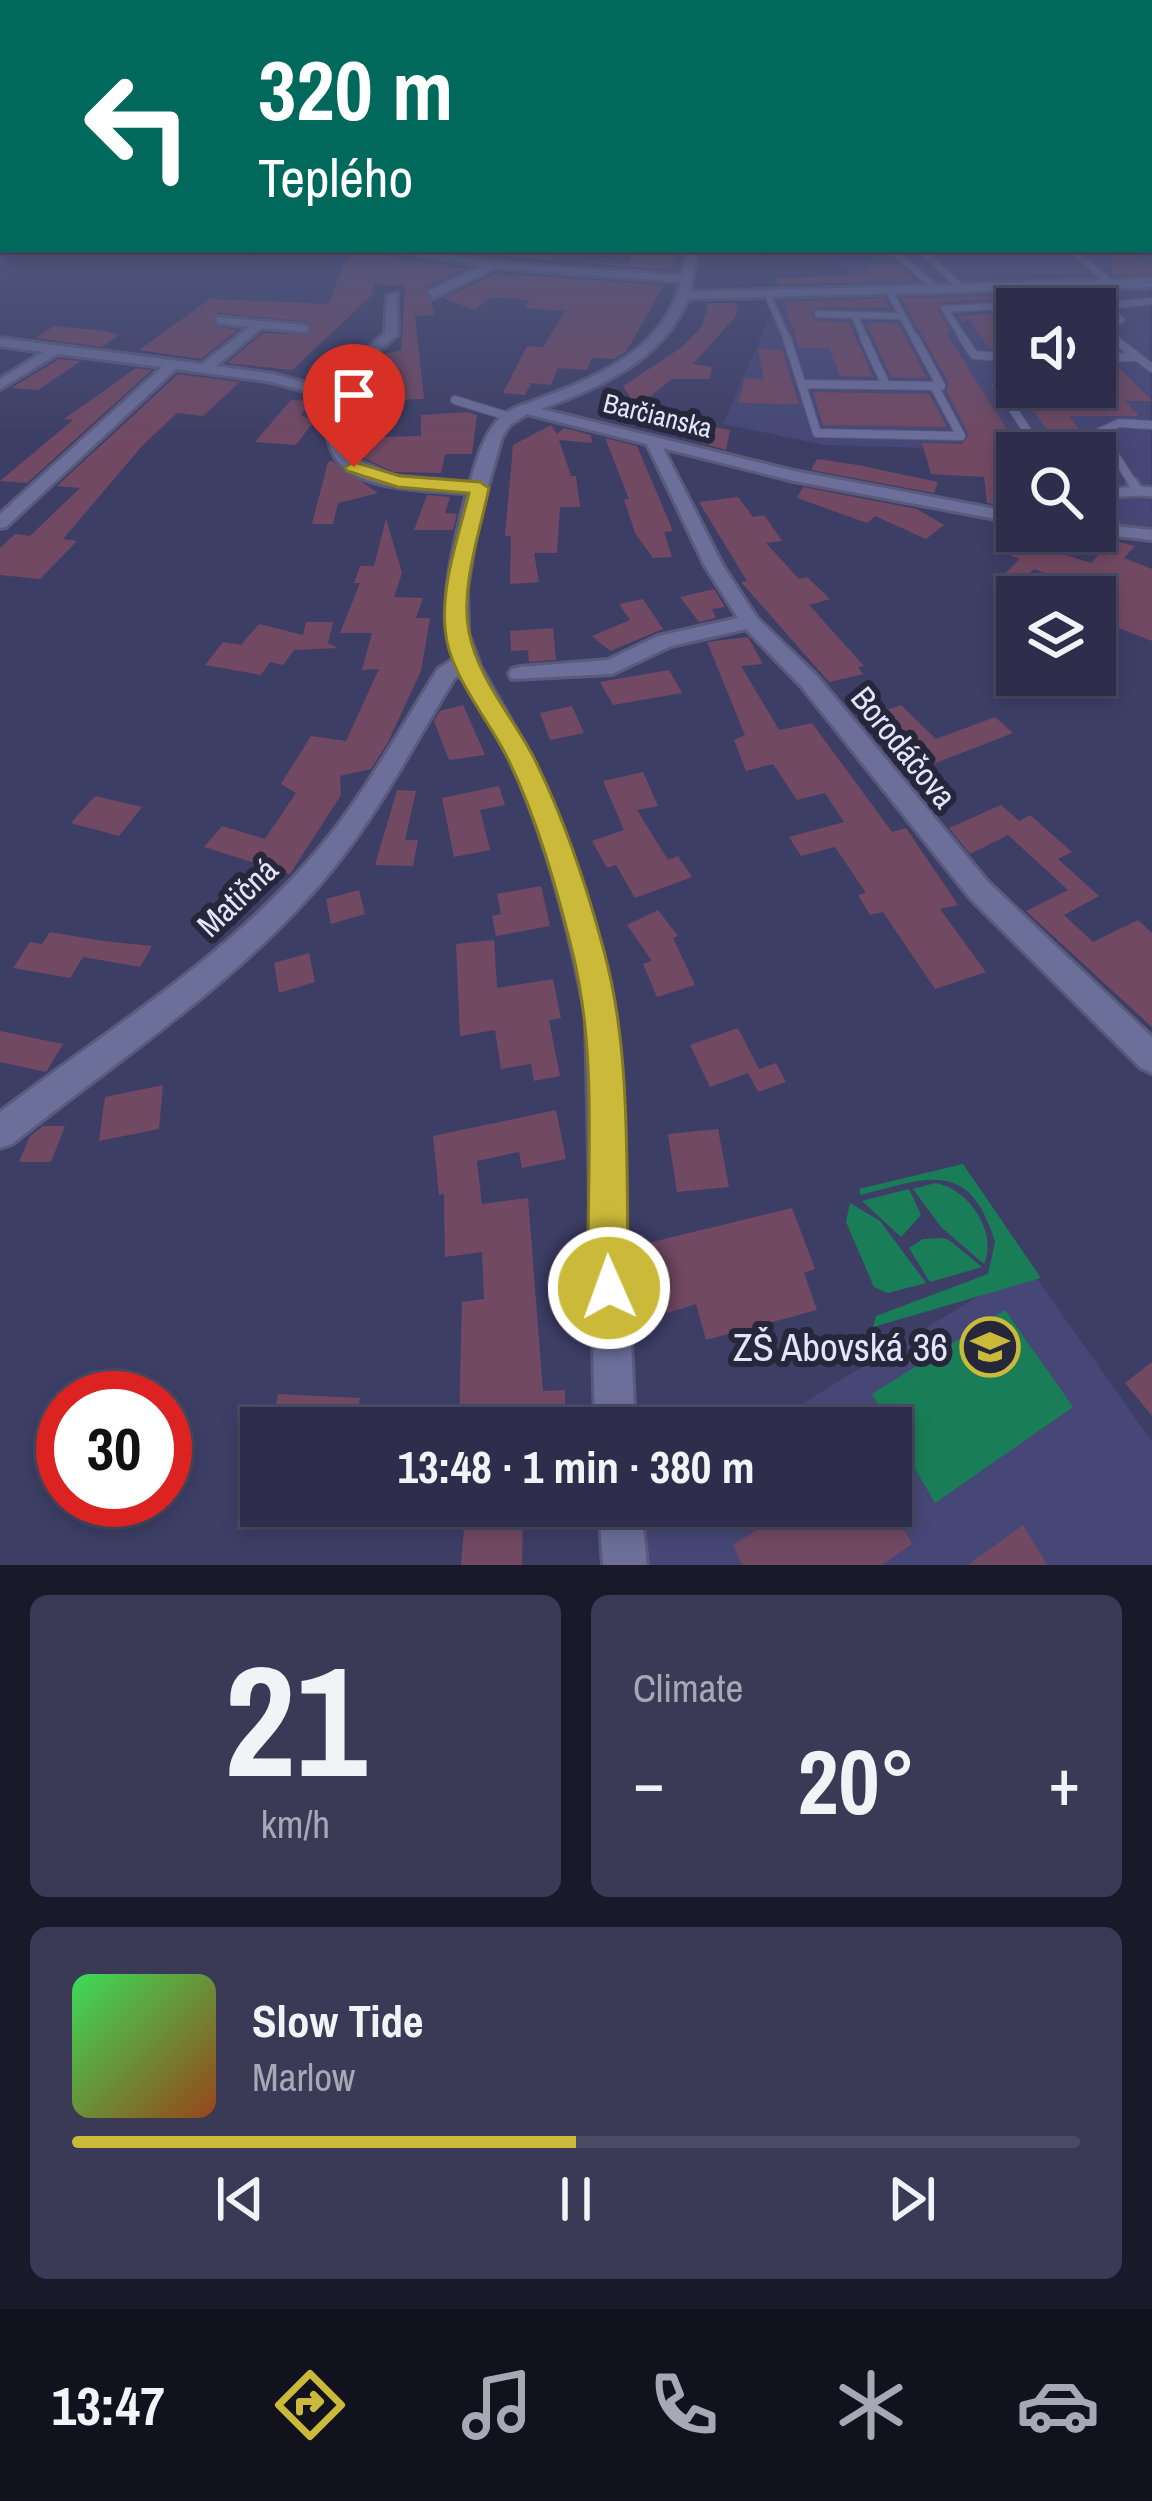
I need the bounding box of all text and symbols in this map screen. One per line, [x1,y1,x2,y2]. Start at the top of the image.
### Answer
text: 320 m [258,33,453,146]
icon: left [60,48,216,204]
text: Teplého [258,141,413,214]
map controls [996,288,1116,696]
button: sound [996,288,1116,408]
pin [303,344,405,467]
icon: arrive [321,362,387,428]
street label: Barčianska [600,384,716,446]
button: search [996,432,1116,552]
button: layers [996,576,1116,696]
street label: Borodáčova [841,677,967,817]
street label: Matičná [187,848,287,946]
position arrow [546,1225,672,1351]
school or university icon: ZŠ Abovská 36 [959,1316,1021,1378]
place label: ZŠ Abovská 36 [733,1321,948,1373]
speed limit sign: 30 [36,1371,192,1527]
text: 13:48 · 1 min · 380 m [398,1436,754,1497]
text: 21 [224,1615,367,1825]
text: Climate [633,1662,743,1714]
text: 20° [797,1721,916,1842]
text: − [633,1737,665,1826]
text: + [1048,1737,1080,1826]
text: km/h [261,1798,330,1850]
text: Slow Tide [252,1990,424,2051]
text: Marlow [252,2051,355,2103]
icon: previous [207,2166,273,2232]
icon: pause [543,2166,609,2232]
icon: next [879,2166,945,2232]
icon: directions [268,2363,352,2447]
icon: music [455,2363,539,2447]
icon: phone [642,2363,726,2447]
icon: climate [829,2363,913,2447]
icon: car [1016,2363,1100,2447]
text: 13:47 [52,2369,165,2442]

